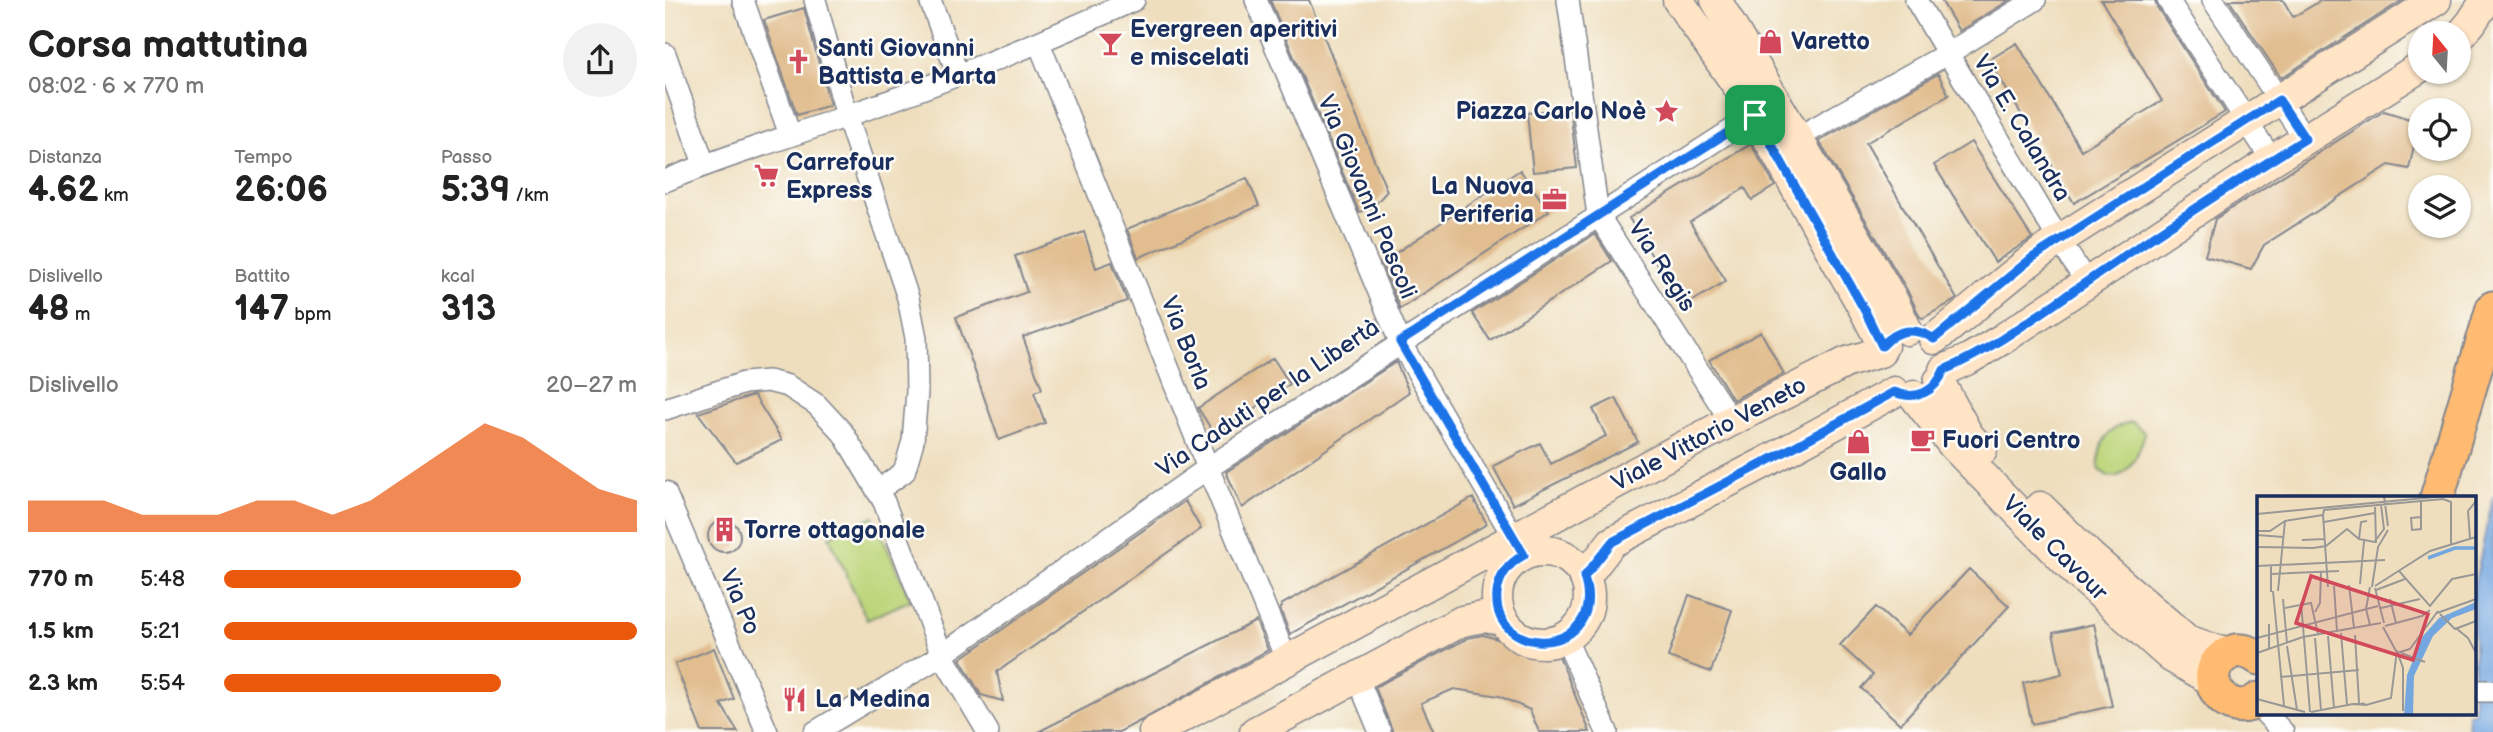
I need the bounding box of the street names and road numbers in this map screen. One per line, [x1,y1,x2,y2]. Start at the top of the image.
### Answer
street label: Via E. Calandra [1967,49,2077,207]
street label: Via Giovanni Pascoli [1311,91,1423,303]
street label: Via Regis [1622,215,1702,317]
street label: Via Borla [1154,292,1218,394]
street label: Via Caduti per la Libertà [1151,313,1385,483]
street label: Viale Vittorio Veneto [1607,370,1811,498]
street label: Viale Cavour [1996,489,2114,607]
street label: Via Po [713,565,767,639]

